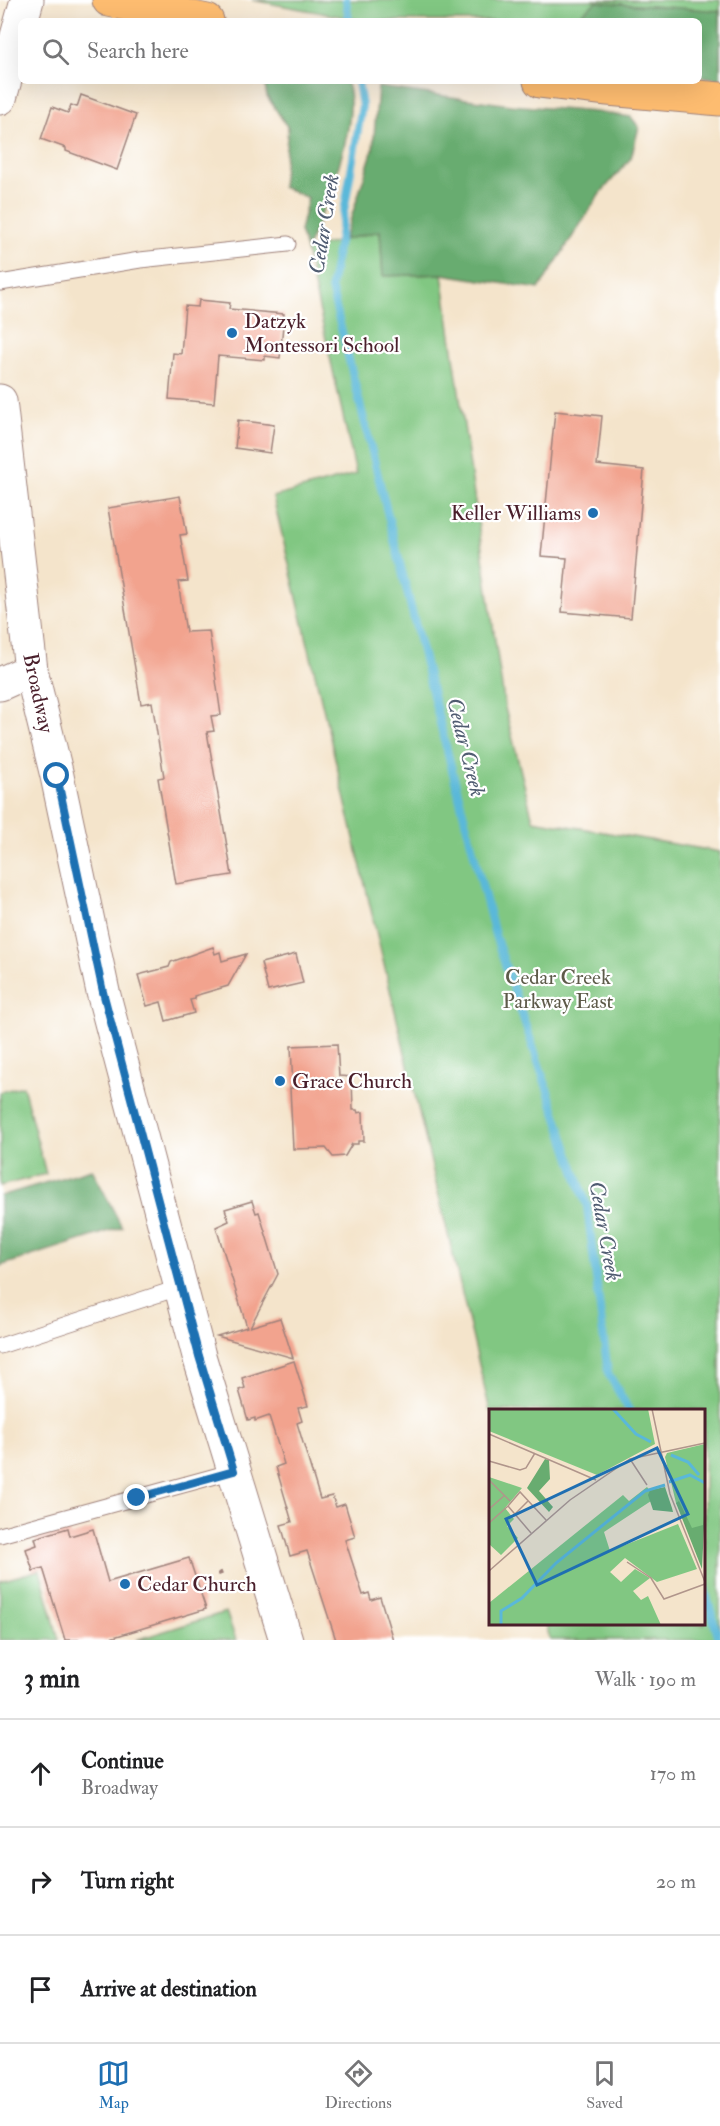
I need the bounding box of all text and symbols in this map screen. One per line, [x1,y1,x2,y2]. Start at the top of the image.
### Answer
search box [18,18,702,84]
icon: search [39,35,72,68]
text: Search here [87,37,189,65]
water label: Cedar Creek [302,172,346,276]
place label: Datzyk Montessori School [244,308,400,359]
marker: Datzyk Montessori School [225,326,239,340]
place label: Keller Williams [451,500,581,527]
marker: Keller Williams [586,506,600,520]
street label: Broadway [16,651,60,736]
water label: Cedar Creek [440,695,492,799]
route start [43,762,69,788]
park label: Cedar Creek Parkway East [503,964,614,1015]
place label: Grace Church [292,1068,412,1095]
marker: Grace Church [273,1074,287,1088]
water label: Cedar Creek [582,1179,628,1283]
inset map [489,1409,705,1625]
route end [123,1484,149,1510]
place label: Cedar Church [137,1571,257,1598]
marker: Cedar Church [118,1577,132,1591]
text: 3 min [24,1663,80,1695]
text: Walk · 190 m [595,1667,696,1692]
text: Continue [81,1747,164,1775]
icon: ahead [24,1757,57,1790]
text: 170 m [650,1761,696,1786]
text: Broadway [81,1775,158,1800]
icon: right [24,1865,57,1898]
text: Turn right [81,1867,174,1895]
text: 20 m [656,1869,696,1894]
icon: arrive [24,1973,57,2006]
text: Arrive at destination [81,1975,257,2003]
tab: Map [97,2057,130,2113]
tab: Directions [325,2057,392,2113]
tab: Saved [586,2057,623,2113]

